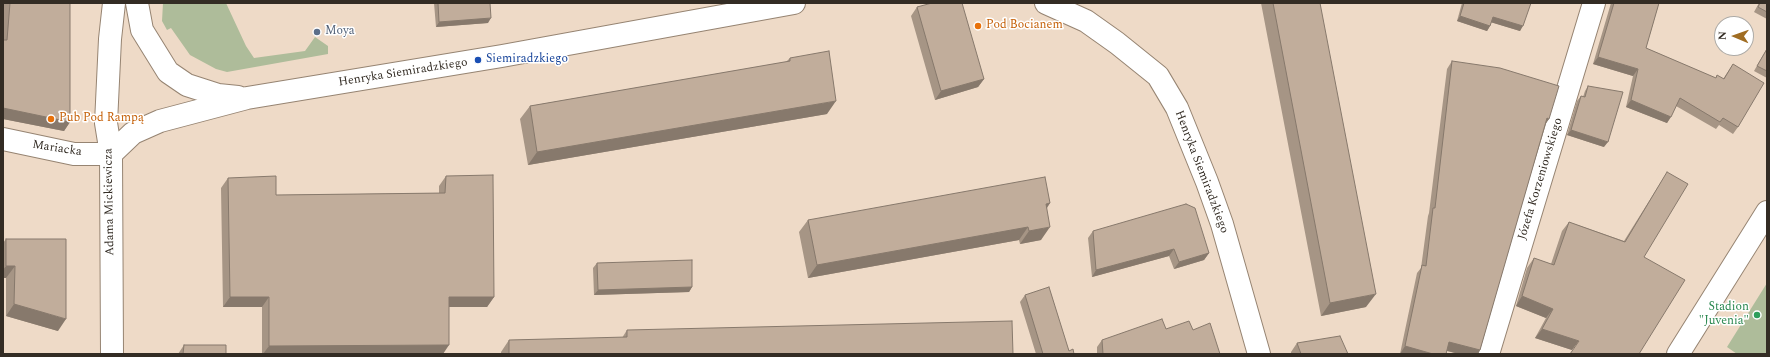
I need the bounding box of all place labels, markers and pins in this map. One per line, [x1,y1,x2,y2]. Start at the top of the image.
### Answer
place label: Pod Bocianem [986,19,1063,33]
marker: Pod Bocianem [973,21,983,31]
place label: Moya [325,25,355,39]
marker: Moya [312,27,322,37]
place label: Siemiradzkiego [486,53,568,67]
marker: Siemiradzkiego [473,55,483,65]
place label: Pub Pod Rampą [59,112,144,126]
marker: Pub Pod Rampą [46,114,56,124]
place label: Stadion "Juvenia" [1699,301,1749,329]
marker: Stadion "Juvenia" [1752,310,1762,320]

